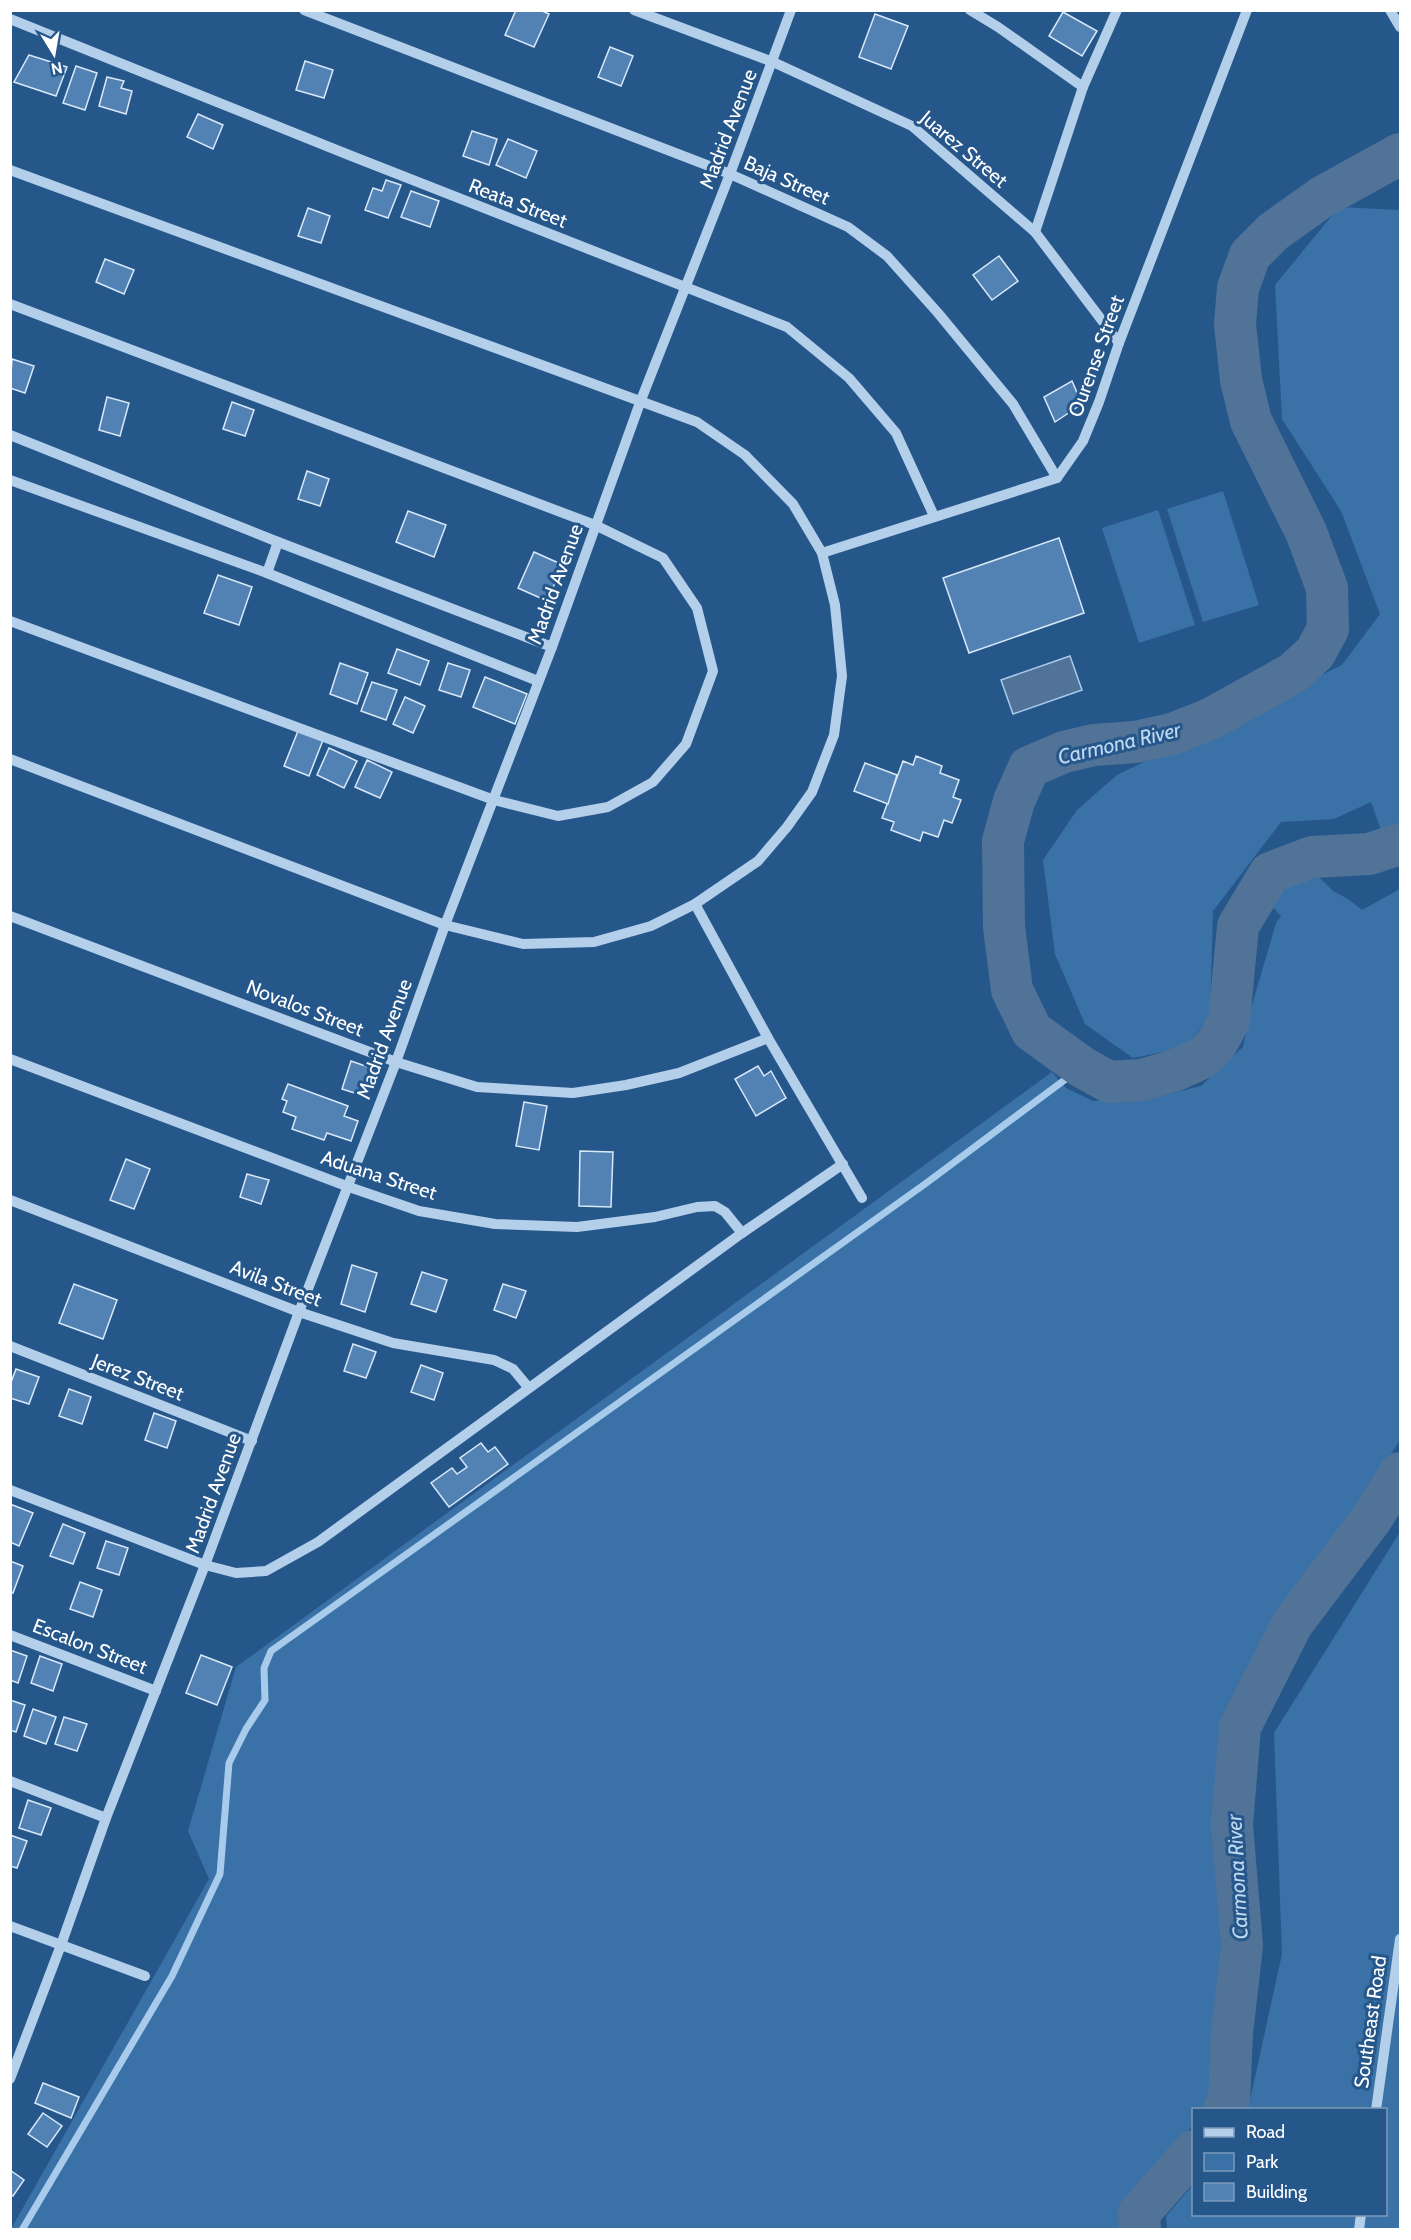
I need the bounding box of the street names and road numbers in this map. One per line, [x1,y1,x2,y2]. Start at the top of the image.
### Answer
street label: Madrid Avenue [694,66,762,192]
street label: Juarez Street [915,105,1013,193]
street label: Baja Street [740,150,834,210]
street label: Reata Street [465,173,571,233]
street label: Ourense Street [1063,292,1129,420]
street label: Madrid Avenue [522,521,588,647]
street label: Novalos Street [243,975,367,1041]
street label: Madrid Avenue [351,976,417,1102]
street label: Aduana Street [318,1145,440,1205]
street label: Avila Street [227,1255,325,1311]
street label: Jerez Street [88,1348,188,1406]
street label: Madrid Avenue [180,1430,246,1556]
street label: Escalon Street [29,1613,151,1679]
street label: Southeast Road [1349,1954,1391,2090]

